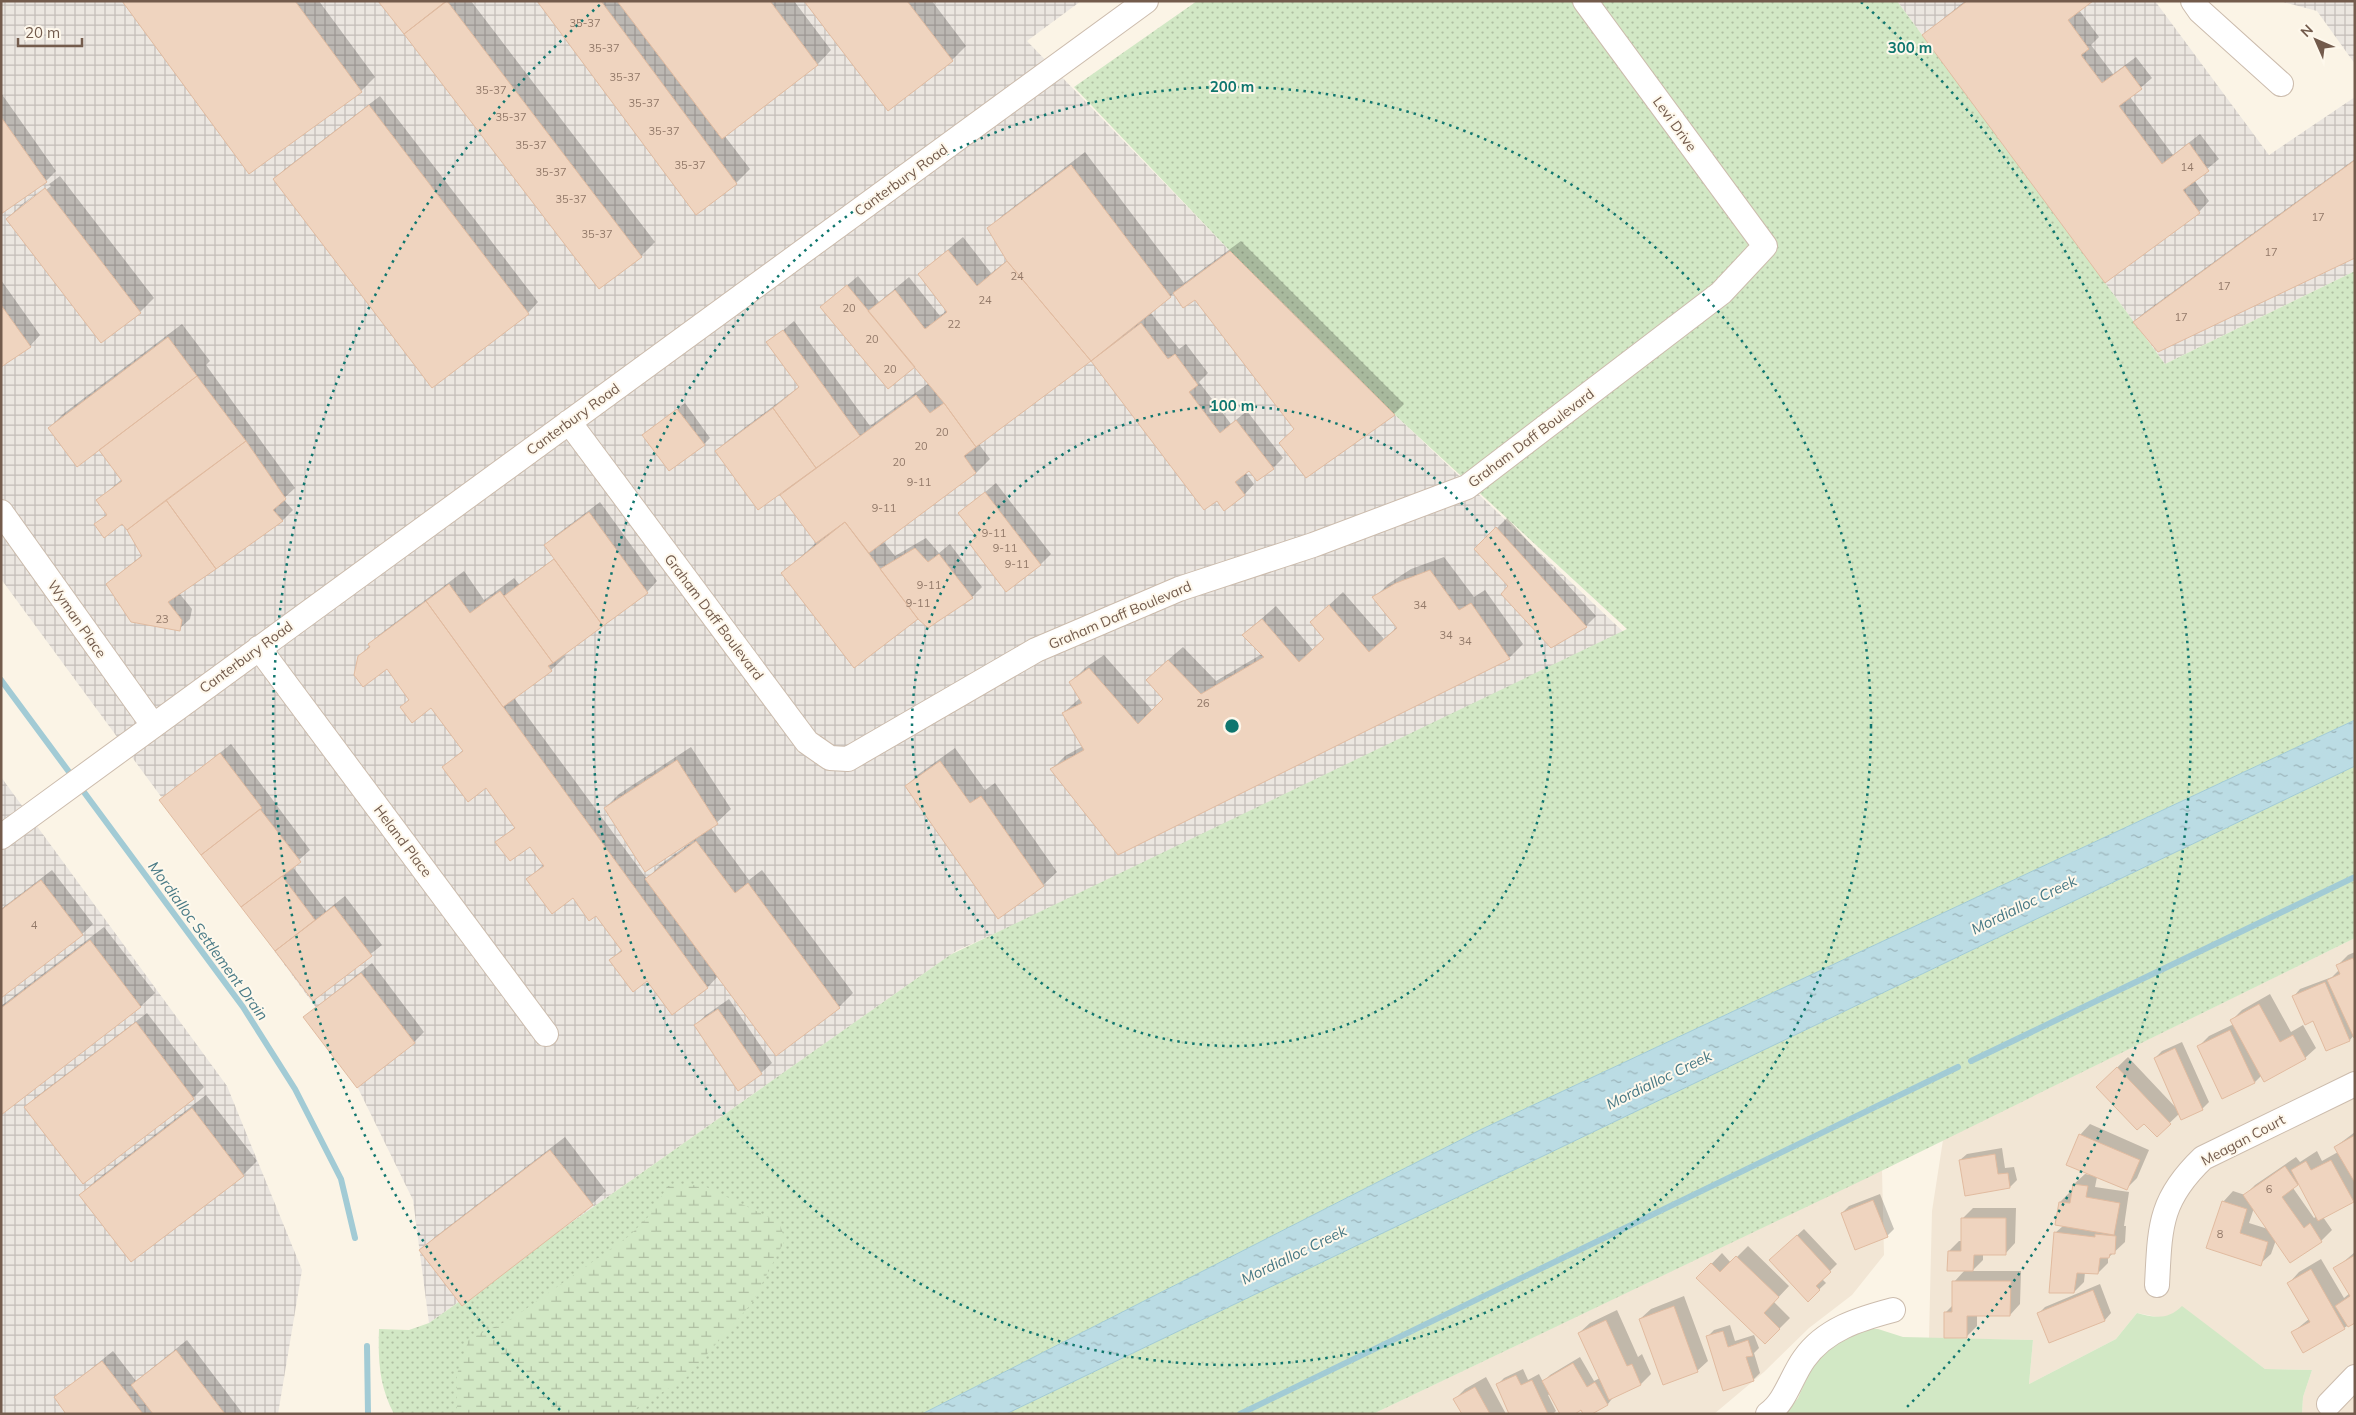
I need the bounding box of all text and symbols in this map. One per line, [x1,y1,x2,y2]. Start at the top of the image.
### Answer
scale bar [18,15,81,47]
north arrow [2291,15,2341,65]
house number: 35-37 [569,16,601,30]
text: N [2297,21,2317,41]
text: 20 m [25,23,60,42]
text: 300 m [1888,38,1932,57]
house number: 35-37 [588,41,620,55]
house number: 35-37 [609,70,641,84]
text: 200 m [1210,77,1254,96]
house number: 35-37 [475,83,507,97]
street label: Levi Drive [1649,93,1701,155]
house number: 35-37 [628,96,660,110]
house number: 35-37 [495,110,527,124]
house number: 35-37 [648,124,680,138]
house number: 35-37 [515,138,547,152]
street label: Canterbury Road [851,140,951,220]
house number: 35-37 [674,158,706,172]
house number: 14 [2180,160,2194,174]
house number: 35-37 [535,165,567,179]
house number: 35-37 [555,192,587,206]
house number: 17 [2311,210,2325,224]
house number: 35-37 [581,227,613,241]
house number: 17 [2264,245,2278,259]
house number: 24 [1010,269,1024,283]
house number: 17 [2217,279,2231,293]
house number: 24 [978,293,992,307]
house number: 20 [842,301,856,315]
house number: 17 [2174,310,2188,324]
house number: 22 [947,317,961,331]
house number: 20 [865,332,879,346]
house number: 20 [883,362,897,376]
street label: Canterbury Road [523,379,623,459]
street label: Graham Daff Boulevard [1464,385,1598,491]
text: 100 m [1210,396,1254,415]
house number: 20 [935,425,949,439]
house number: 20 [914,439,928,453]
house number: 20 [892,455,906,469]
house number: 9-11 [907,475,931,489]
house number: 9-11 [872,501,896,515]
house number: 9-11 [982,526,1006,540]
house number: 9-11 [993,541,1017,555]
street label: Graham Daff Boulevard [661,550,767,684]
house number: 9-11 [1005,557,1029,571]
street label: Wyman Place [44,577,110,661]
street label: Graham Daff Boulevard [1046,577,1194,653]
house number: 9-11 [917,578,941,592]
house number: 9-11 [906,596,930,610]
house number: 34 [1413,598,1427,612]
house number: 23 [155,612,169,626]
street label: Canterbury Road [196,617,296,697]
house number: 34 [1439,628,1453,642]
house number: 34 [1458,634,1472,648]
house number: 26 [1196,696,1210,710]
centre of rings [1223,717,1241,735]
street label: Heland Place [370,801,436,881]
water label: Mordialloc Settlement Drain [144,857,273,1024]
water label: Mordialloc Creek [1968,870,2081,938]
house number: 4 [31,918,38,932]
water label: Mordialloc Creek [1603,1045,1716,1113]
street label: Meagan Court [2198,1110,2288,1170]
house number: 6 [2266,1182,2273,1196]
water label: Mordialloc Creek [1238,1220,1351,1288]
house number: 8 [2217,1227,2224,1241]

